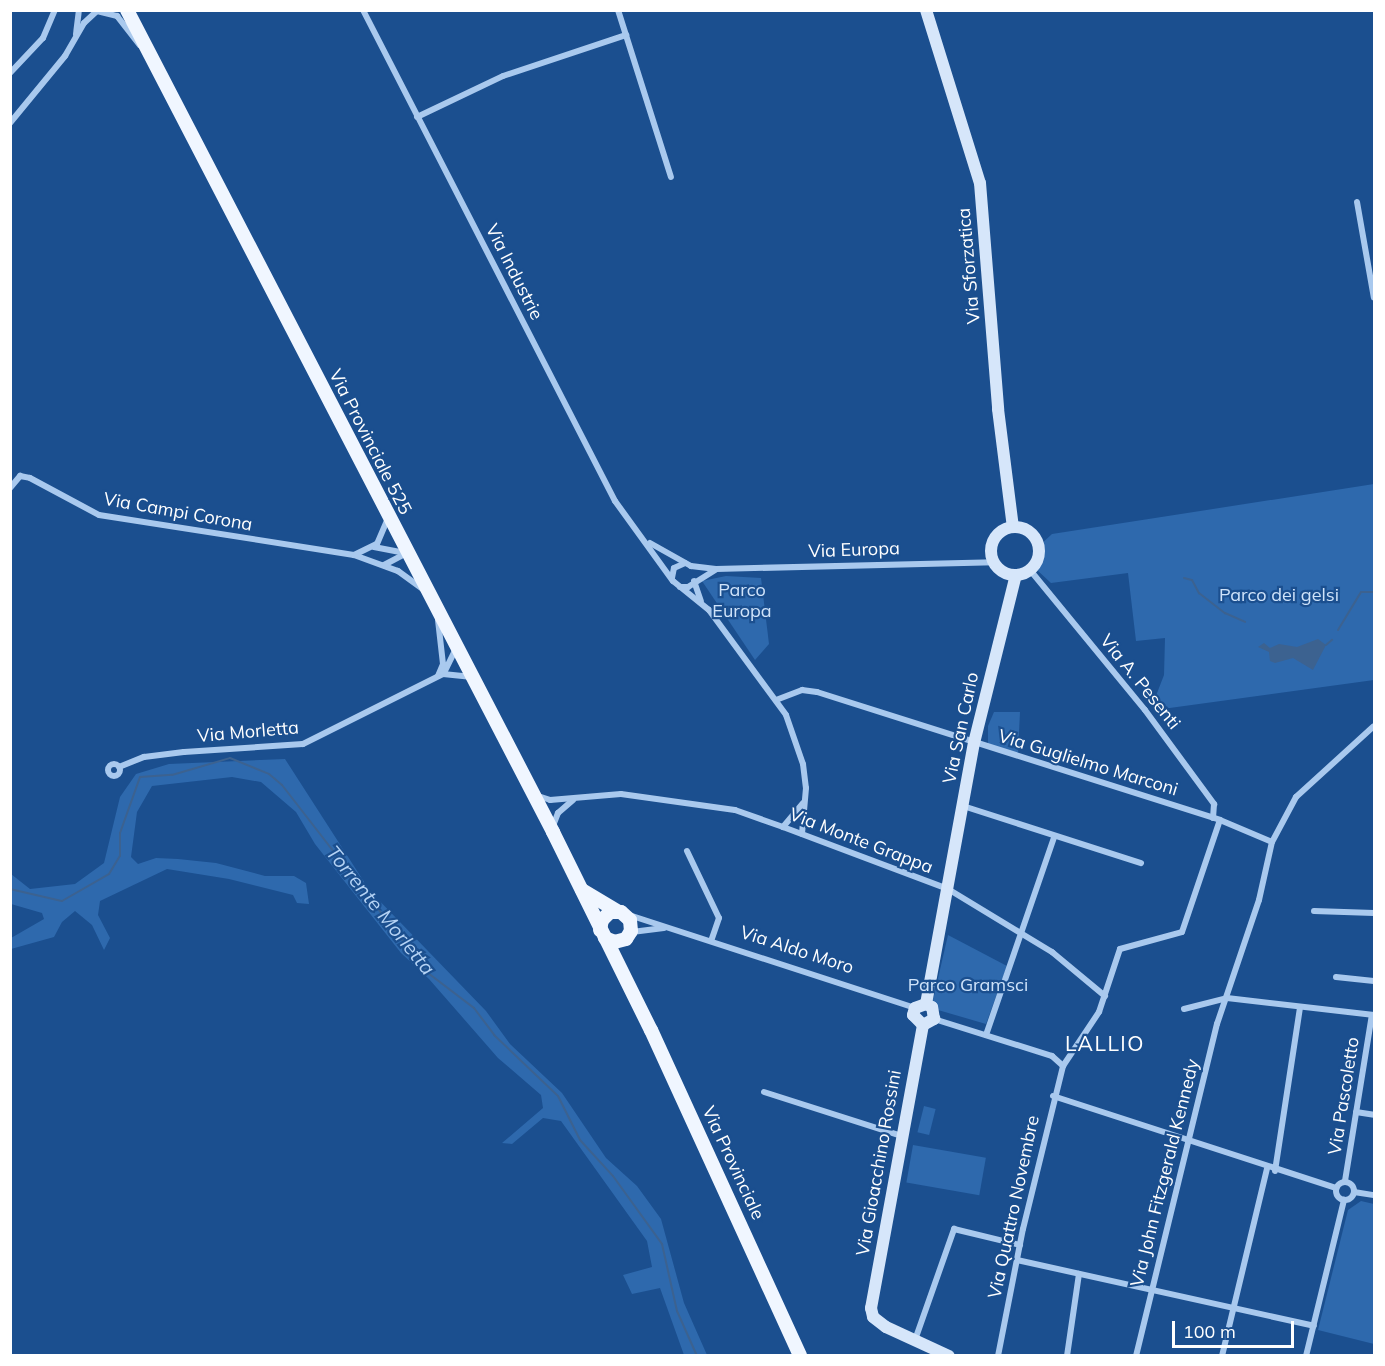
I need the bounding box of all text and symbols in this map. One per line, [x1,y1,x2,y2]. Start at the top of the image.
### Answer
street label: Via Sforzatica [953,207,985,325]
street label: Via Industrie [481,221,547,323]
street label: Via Provinciale 525 [324,366,416,518]
street label: Via Campi Corona [102,488,254,536]
street label: Via Europa [808,538,900,562]
park label: Parco Europa [712,580,772,622]
park label: Parco dei gelsi [1219,584,1339,606]
street label: Via A. Pesenti [1095,630,1185,734]
street label: Via San Carlo [939,670,983,786]
street label: Via Morletta [196,717,300,747]
street label: Via Guglielmo Marconi [996,725,1180,801]
street label: Via Monte Grappa [786,804,936,878]
water label: Torrente Morletta [322,841,440,979]
street label: Via Aldo Moro [738,921,856,979]
park label: Parco Gramsci [908,974,1028,996]
district label: LALLIO [1065,1030,1145,1056]
street label: Via Pascoletto [1324,1036,1364,1156]
street label: Via John Fitzgerald Kennedy [1126,1057,1204,1289]
street label: Via Gioacchino Rossini [852,1068,906,1258]
street label: Via Provinciale [697,1103,769,1223]
street label: Via Quattro Novembre [984,1113,1044,1301]
scale bar [1175,1309,1296,1347]
text: 100 m [1183,1320,1236,1343]

